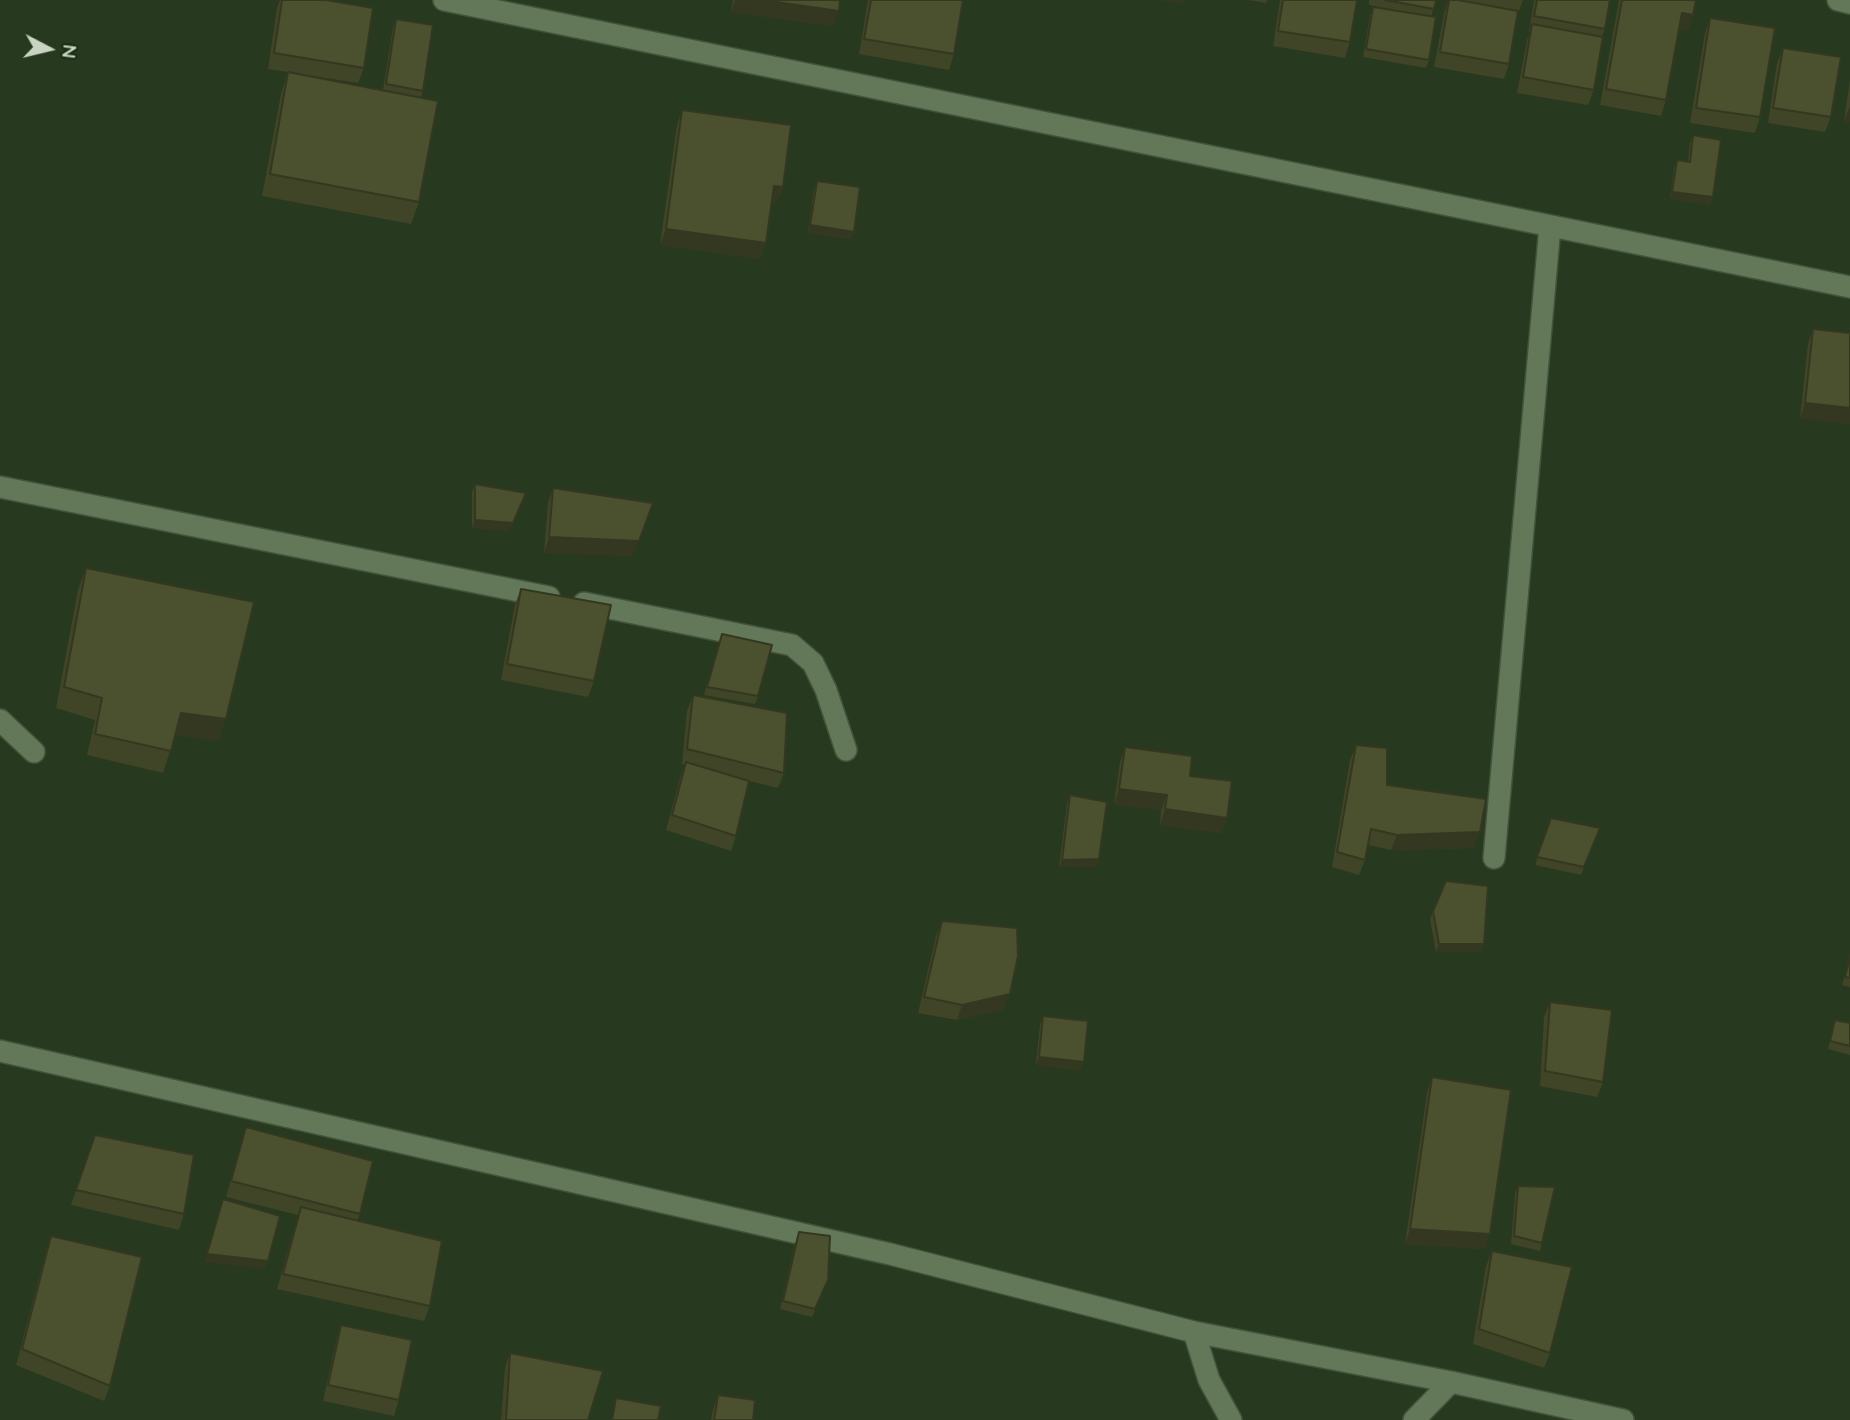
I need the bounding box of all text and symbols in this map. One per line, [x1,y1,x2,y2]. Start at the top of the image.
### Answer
north arrow [14,14,84,84]
text: N [57,43,83,60]

